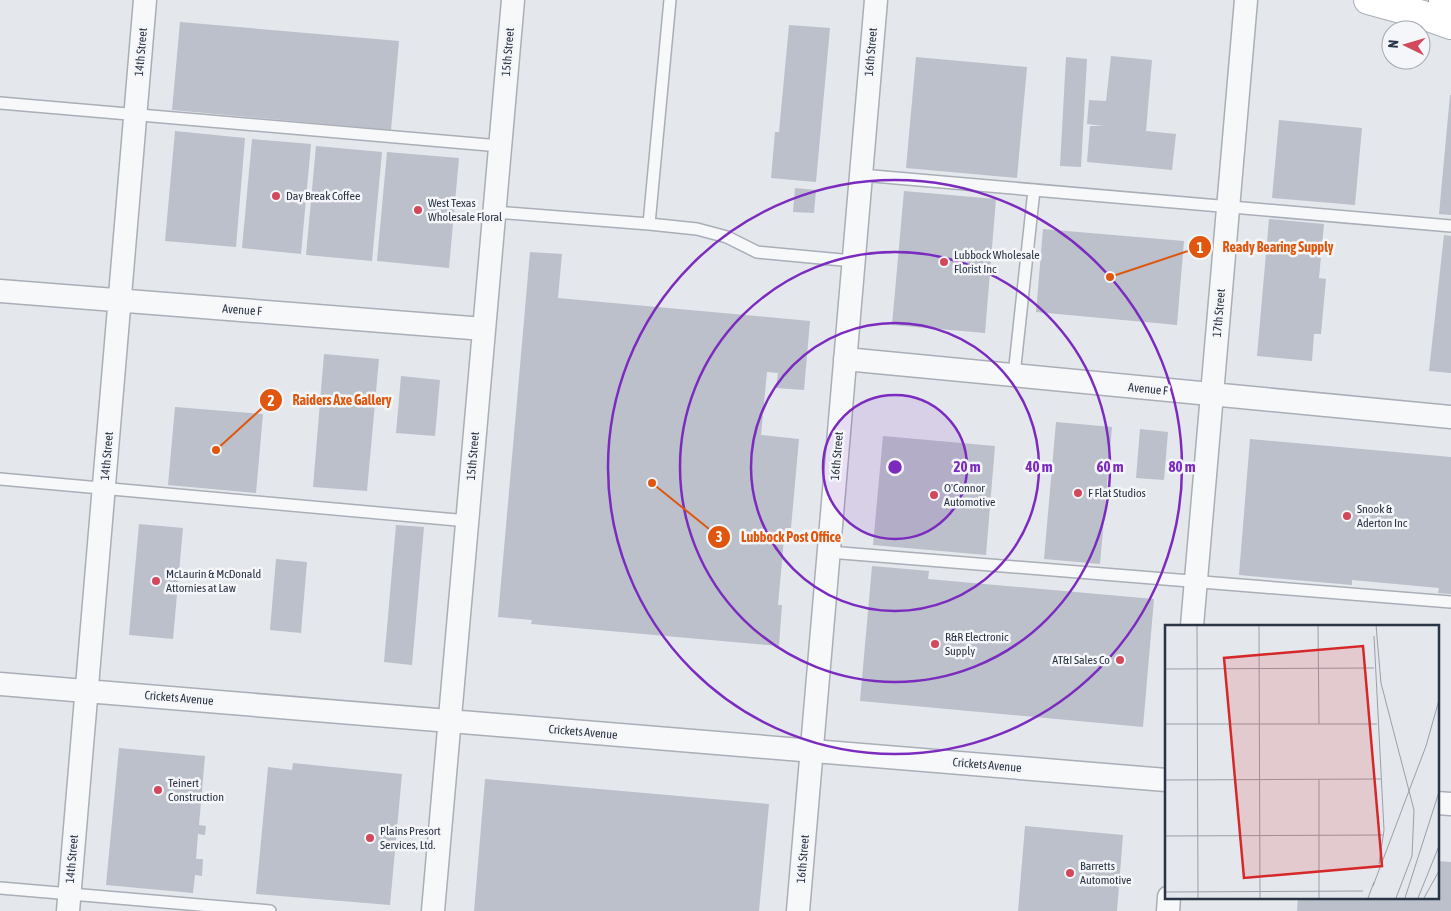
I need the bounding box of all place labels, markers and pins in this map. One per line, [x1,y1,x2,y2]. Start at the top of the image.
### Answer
place label: Day Break Coffee [286,189,360,203]
marker: Day Break Coffee [270,190,282,202]
place label: West Texas Wholesale Floral [428,196,503,224]
marker: West Texas Wholesale Floral [412,204,424,216]
callout: Ready Bearing Supply [1187,233,1343,262]
place label: Lubbock Wholesale Florist Inc [954,248,1040,276]
marker: Lubbock Wholesale Florist Inc [938,256,950,268]
callout: Raiders Axe Gallery [258,386,402,415]
centre of rings [886,458,904,476]
place label: O'Connor Automotive [944,481,995,509]
place label: F Flat Studios [1088,486,1146,500]
marker: F Flat Studios [1072,487,1084,499]
marker: O'Connor Automotive [928,489,940,501]
place label: Snook & Aderton Inc [1357,502,1408,530]
marker: Snook & Aderton Inc [1341,510,1353,522]
callout: Lubbock Post Office [706,523,851,552]
place label: McLaurin & McDonald Attornies at Law [166,567,261,595]
marker: McLaurin & McDonald Attornies at Law [150,575,162,587]
place label: R&R Electronic Supply [945,630,1009,658]
marker: R&R Electronic Supply [929,638,941,650]
place label: AT&I Sales Co [1052,653,1110,667]
marker: AT&I Sales Co [1114,654,1126,666]
place label: Teinert Construction [168,776,224,804]
marker: Teinert Construction [152,784,164,796]
place label: Plains Presort Services, Ltd. [380,824,441,852]
marker: Plains Presort Services, Ltd. [364,832,376,844]
place label: Barretts Automotive [1080,859,1131,887]
marker: Barretts Automotive [1064,867,1076,879]

